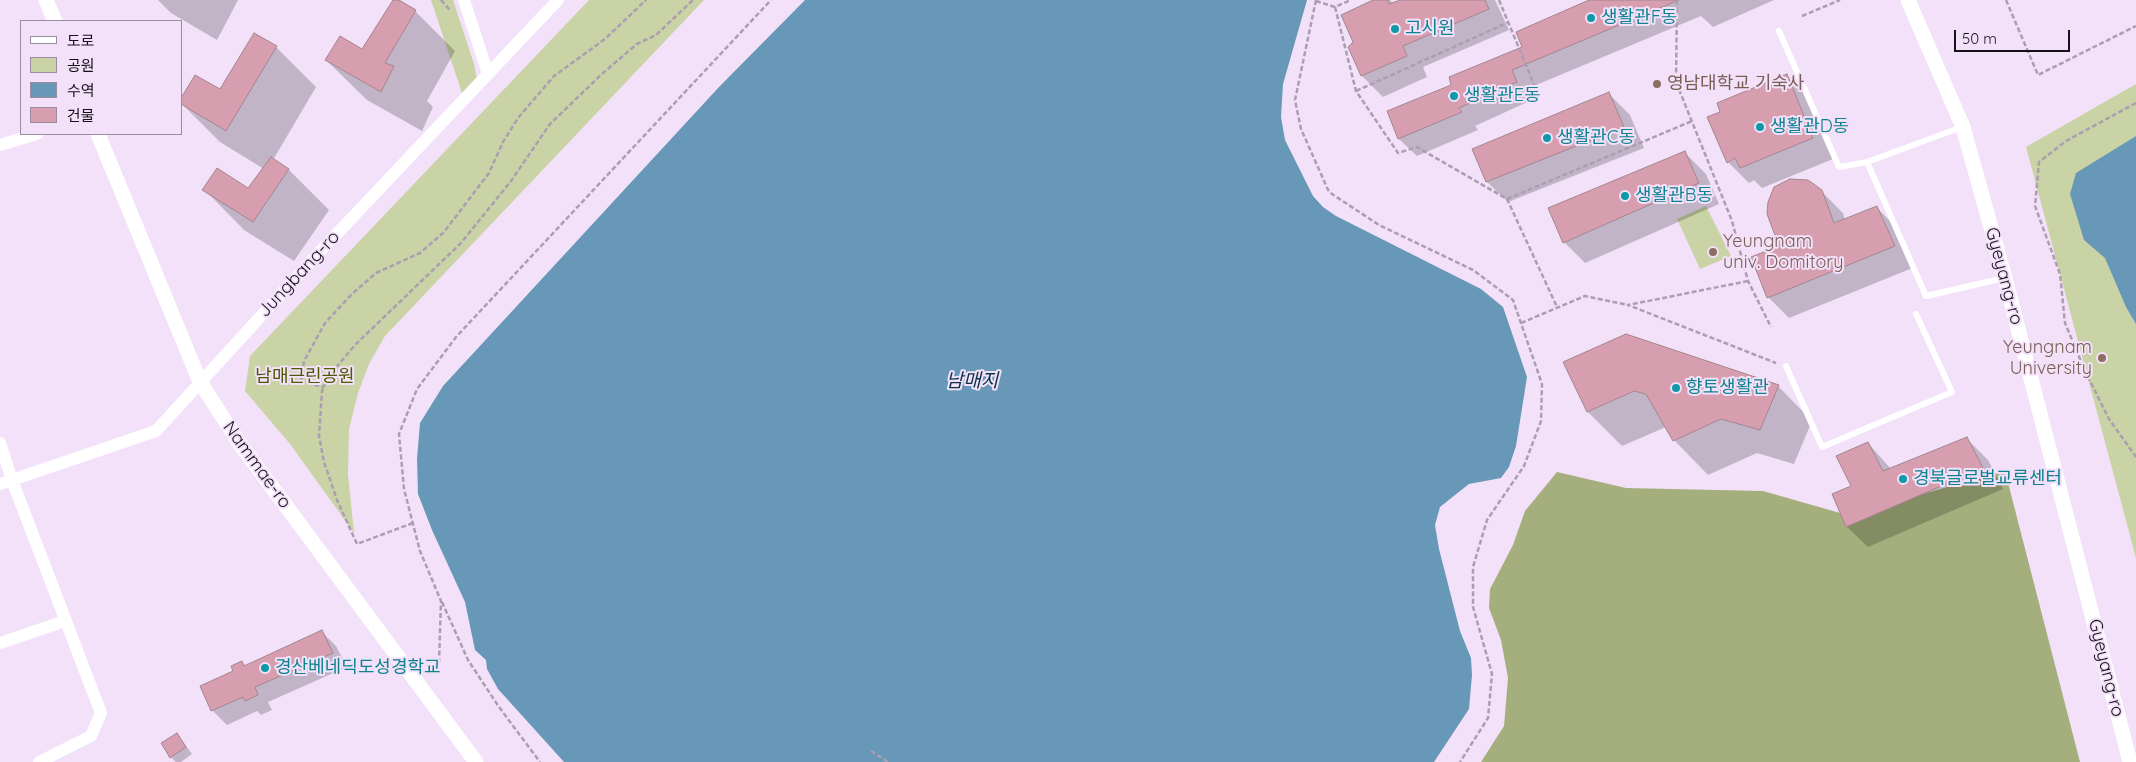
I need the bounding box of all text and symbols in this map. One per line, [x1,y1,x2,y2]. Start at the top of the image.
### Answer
place label: 생활관F동 [1601,7,1677,29]
marker: 생활관F동 [1585,12,1597,24]
place label: 고시원 [1405,18,1455,40]
legend [20,20,182,135]
scale bar [1956,20,2072,52]
marker: 고시원 [1389,23,1401,35]
text: 50 m [1962,29,1997,48]
text: 도로 [67,31,95,50]
text: 공원 [67,56,95,75]
place label: 영남대학교 기숙사 [1667,73,1804,95]
marker: 영남대학교 기숙사 [1651,78,1663,90]
text: 수역 [67,81,95,100]
place label: 생활관E동 [1464,85,1540,107]
marker: 생활관E동 [1448,90,1460,102]
text: 건물 [67,106,95,125]
place label: 생활관D동 [1770,116,1849,138]
marker: 생활관D동 [1754,121,1766,133]
place label: 생활관C동 [1557,127,1635,149]
marker: 생활관C동 [1541,132,1553,144]
place label: 생활관B동 [1635,185,1713,207]
marker: 생활관B동 [1619,190,1631,202]
street label: Gyeyang-ro [1981,225,2027,327]
street label: Jungbang-ro [254,226,344,322]
place label: Yeungnam univ. Domitory [1723,231,1843,274]
marker: Yeungnam univ. Domitory [1707,246,1719,258]
place label: Yeungnam University [2003,337,2092,379]
marker: Yeungnam University [2096,352,2108,364]
park label: 남매근린공원 [255,366,355,388]
water label: 남매지 [946,370,998,392]
place label: 향토생활관 [1686,377,1769,399]
marker: 향토생활관 [1670,382,1682,394]
street label: Nammae-ro [218,417,296,513]
place label: 경북글로벌교류센터 [1913,468,2062,490]
marker: 경북글로벌교류센터 [1897,473,1909,485]
street label: Gyeyang-ro [2083,617,2129,719]
place label: 경산베네딕도성경학교 [275,657,441,679]
marker: 경산베네딕도성경학교 [259,662,271,674]

